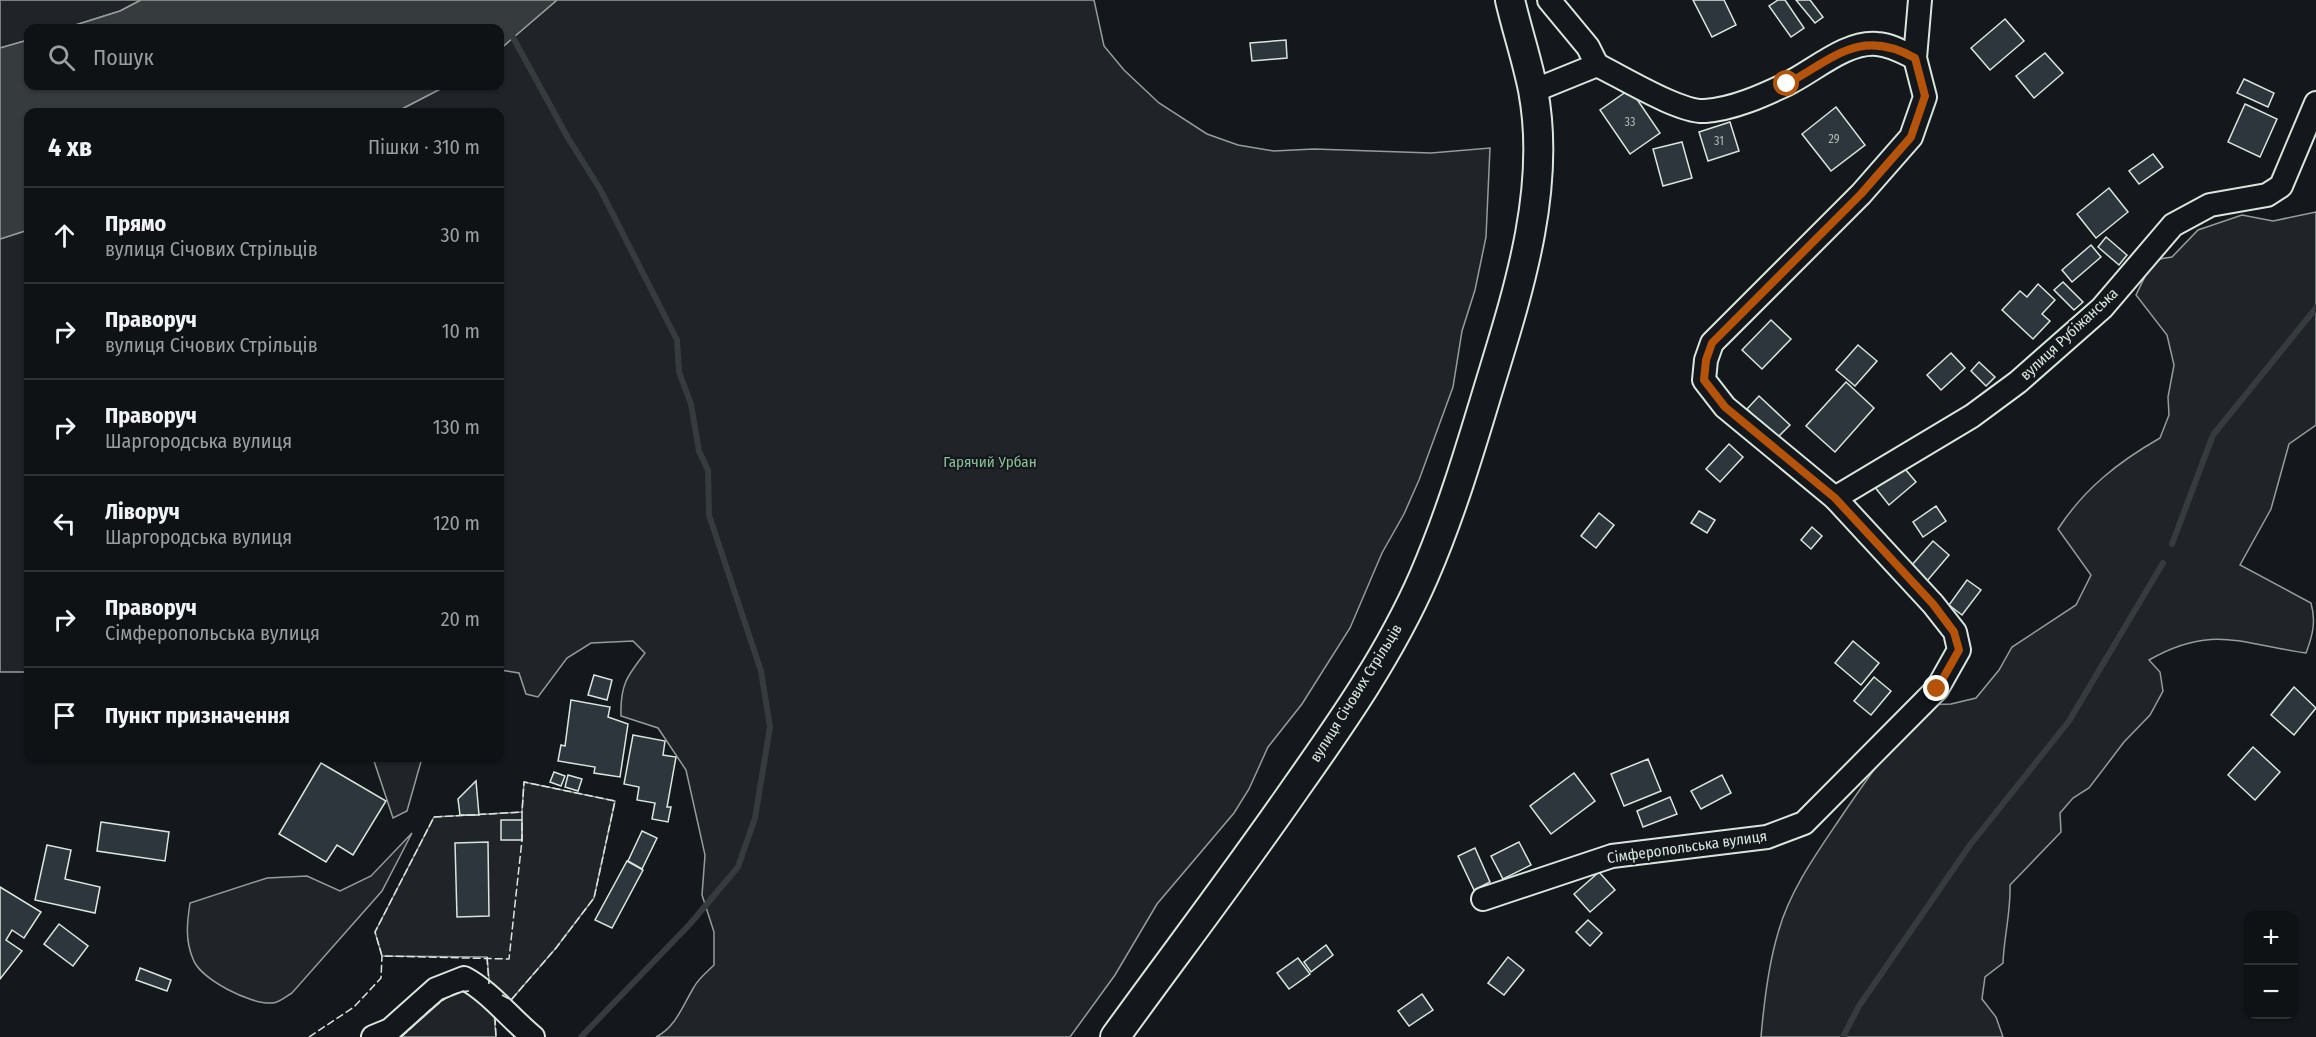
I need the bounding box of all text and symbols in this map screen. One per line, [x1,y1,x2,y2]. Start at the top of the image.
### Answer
search box [24,24,504,90]
icon: search [45,41,78,74]
text: Пошук [93,44,154,71]
route start [1773,70,1799,96]
house number: 33 [1625,115,1635,129]
text: 4 хв [48,132,92,163]
house number: 29 [1828,132,1840,146]
house number: 31 [1714,134,1724,148]
text: Пішки · 310 m [368,135,480,159]
text: Прямо [105,210,166,237]
icon: ahead [48,219,81,252]
text: 30 m [440,223,480,247]
text: вулиця Січових Стрільців [105,237,318,261]
street label: вулиця Рубіжанська [2016,284,2122,384]
text: Праворуч [105,306,197,333]
icon: right [48,315,81,348]
text: 10 m [442,319,480,343]
text: вулиця Січових Стрільців [105,333,318,357]
text: Праворуч [105,402,197,429]
icon: right [48,411,81,444]
text: 130 m [433,415,480,439]
text: Шаргородська вулиця [105,429,292,453]
park label: Гарячий Урбан [943,453,1037,471]
text: Ліворуч [105,498,180,525]
icon: left [48,507,81,540]
text: 120 m [433,511,480,535]
text: Шаргородська вулиця [105,525,292,549]
text: Праворуч [105,594,197,621]
icon: right [48,603,81,636]
text: 20 m [441,607,480,631]
text: Сімферопольська вулиця [105,621,320,645]
street label: вулиця Січових Стрільців [1306,621,1406,765]
route end [1923,675,1949,701]
icon: arrive [48,699,81,732]
text: Пункт призначення [105,702,290,729]
street label: Сімферопольська вулиця [1606,827,1768,867]
map controls [2244,911,2298,1019]
button: + [2244,911,2298,965]
button: − [2244,965,2298,1019]

